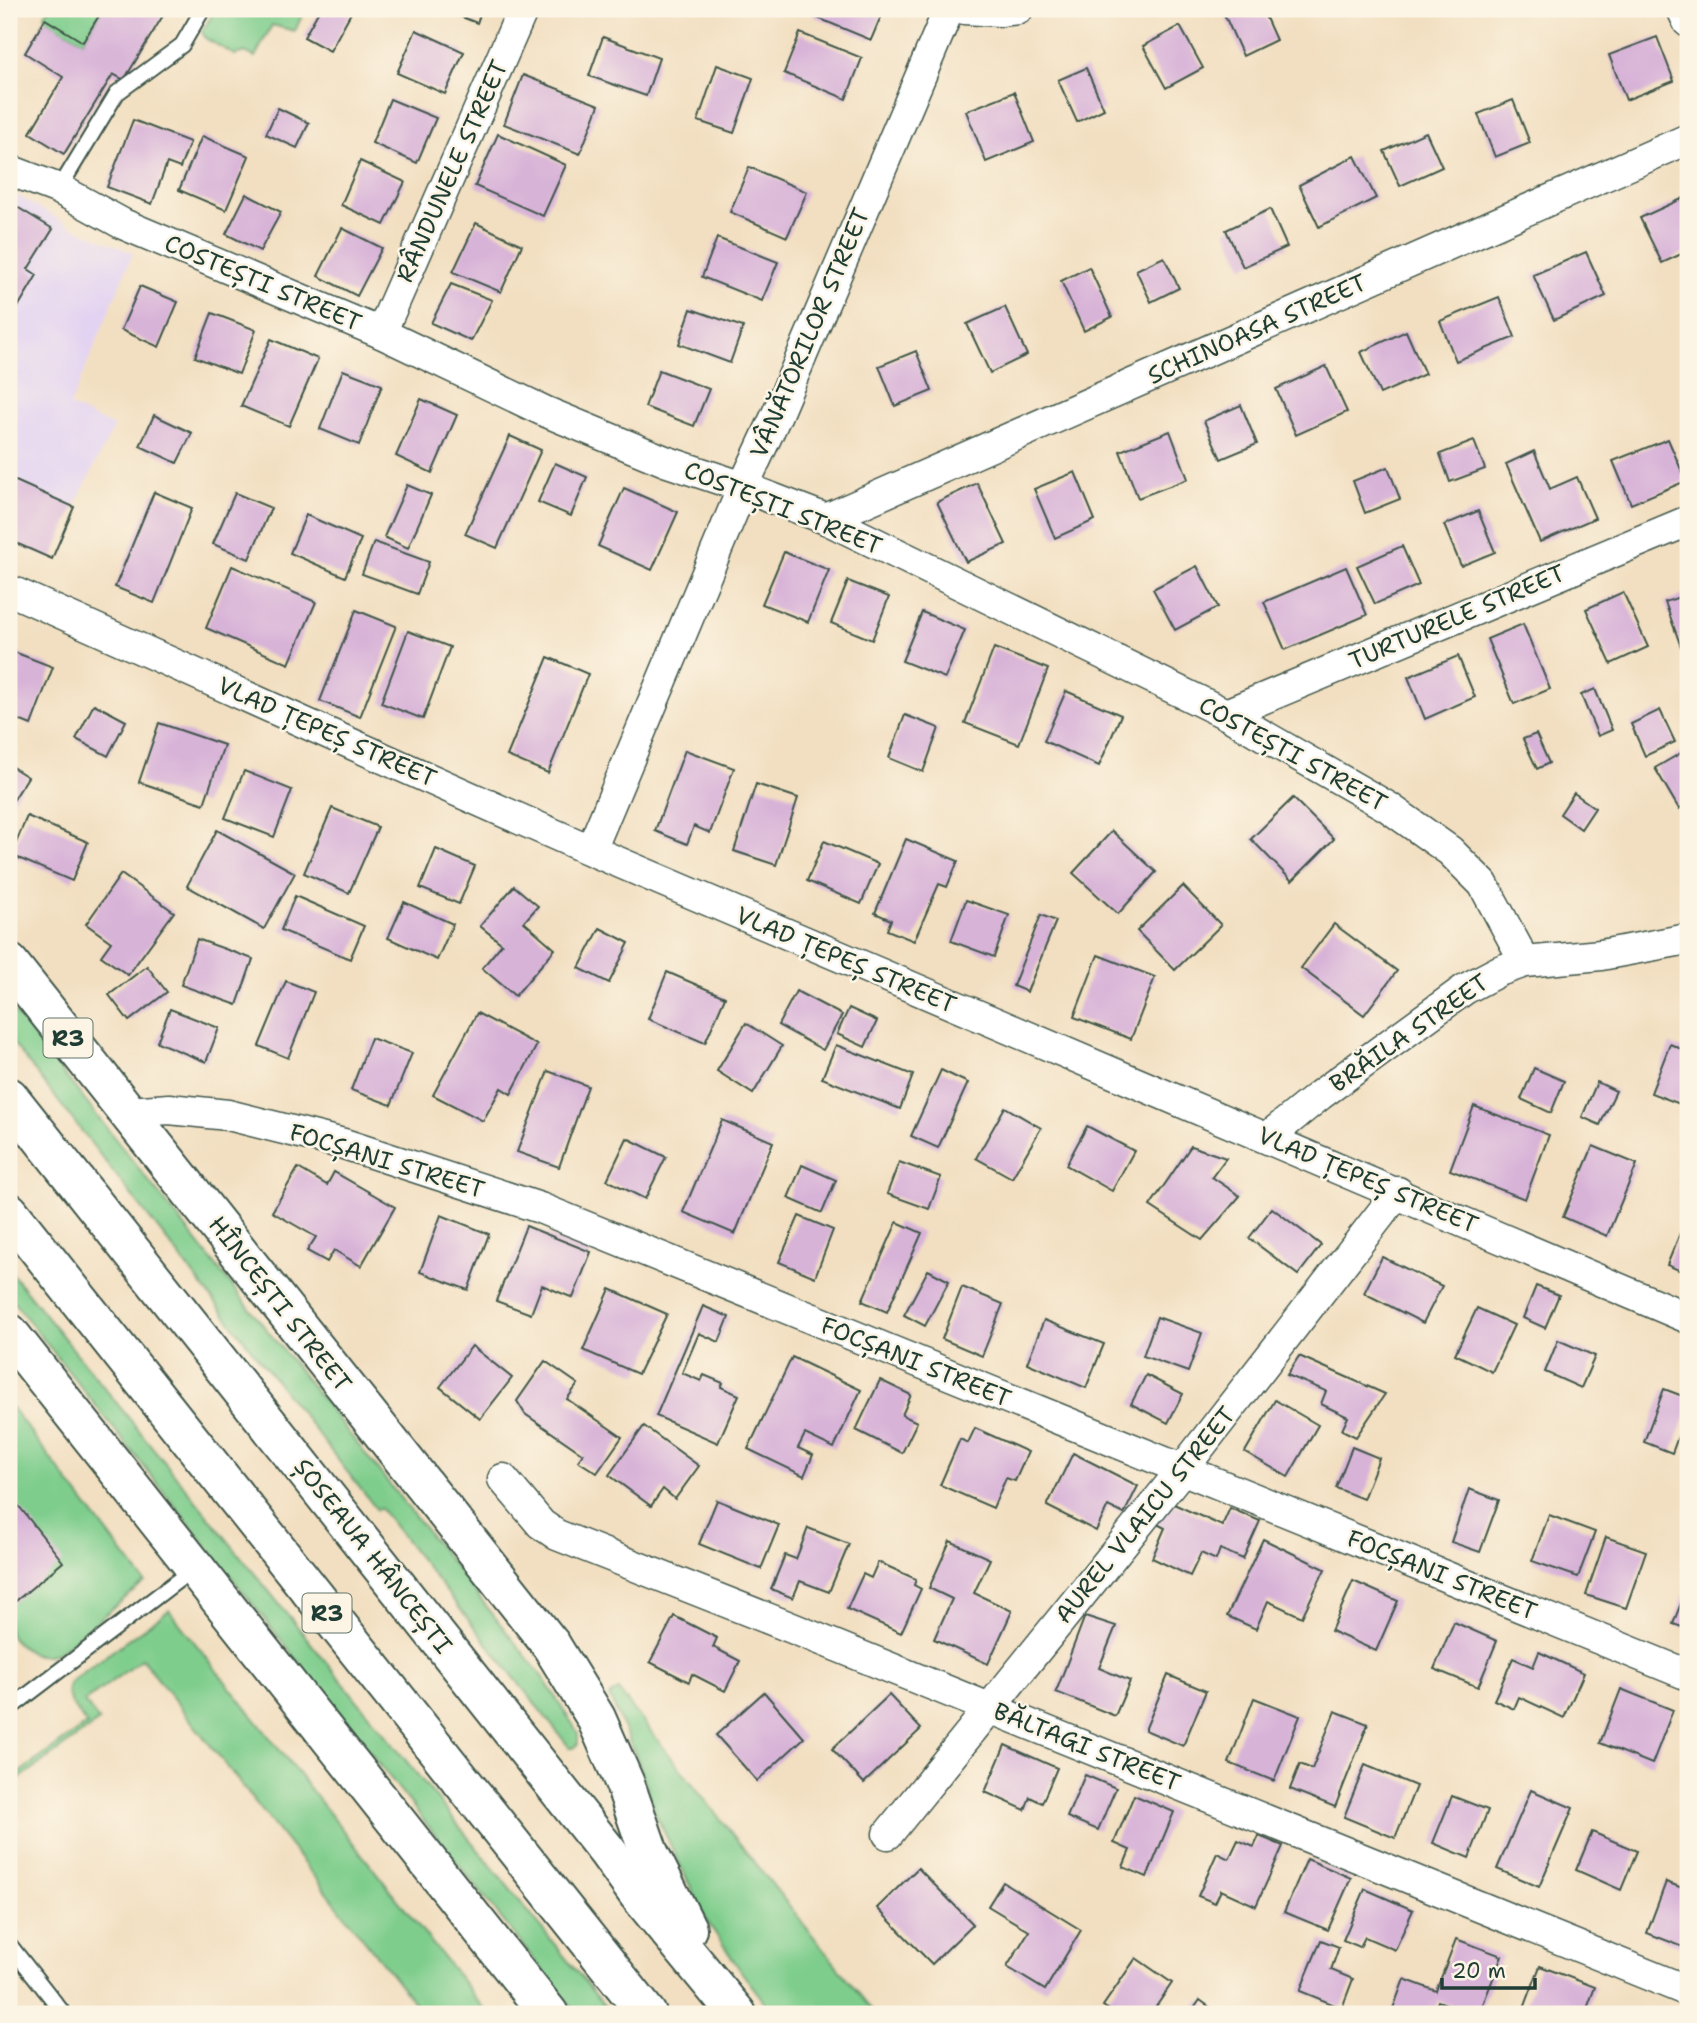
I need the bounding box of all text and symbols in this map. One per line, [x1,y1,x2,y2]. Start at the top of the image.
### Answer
street label: RÂNDUNELE STREET [389,55,515,287]
street label: VÂNĂTORILOR STREET [743,203,877,463]
street label: COSTEȘTI STREET [160,227,366,339]
street label: SCHINOASA STREET [1142,266,1372,392]
street label: COSTEȘTI STREET [679,454,887,562]
street label: TURTURELE STREET [1344,557,1570,677]
street label: VLAD ȚEPEȘ STREET [213,669,442,795]
street label: COSTEȘTI STREET [1193,689,1393,819]
street label: VLAD ȚEPEȘ STREET [731,899,961,1021]
street label: BRĂILA STREET [1323,966,1495,1100]
road number: R3 [43,1018,92,1058]
street label: FOCȘANI STREET [286,1116,489,1206]
street label: VLAD ȚEPEȘ STREET [1253,1119,1483,1241]
street label: HÎNCEȘTI STREET [201,1210,359,1399]
street label: FOCȘANI STREET [816,1309,1016,1415]
street label: AUREL VLAICU STREET [1047,1400,1243,1630]
street label: ȘOSEAUA HÂNCEȘTI [287,1452,459,1660]
street label: FOCȘANI STREET [1342,1522,1542,1628]
road number: R3 [302,1594,352,1632]
street label: BĂLTAGI STREET [989,1695,1185,1799]
scale bar [1442,1946,1534,1990]
text: 20 m [1452,1957,1506,1985]

